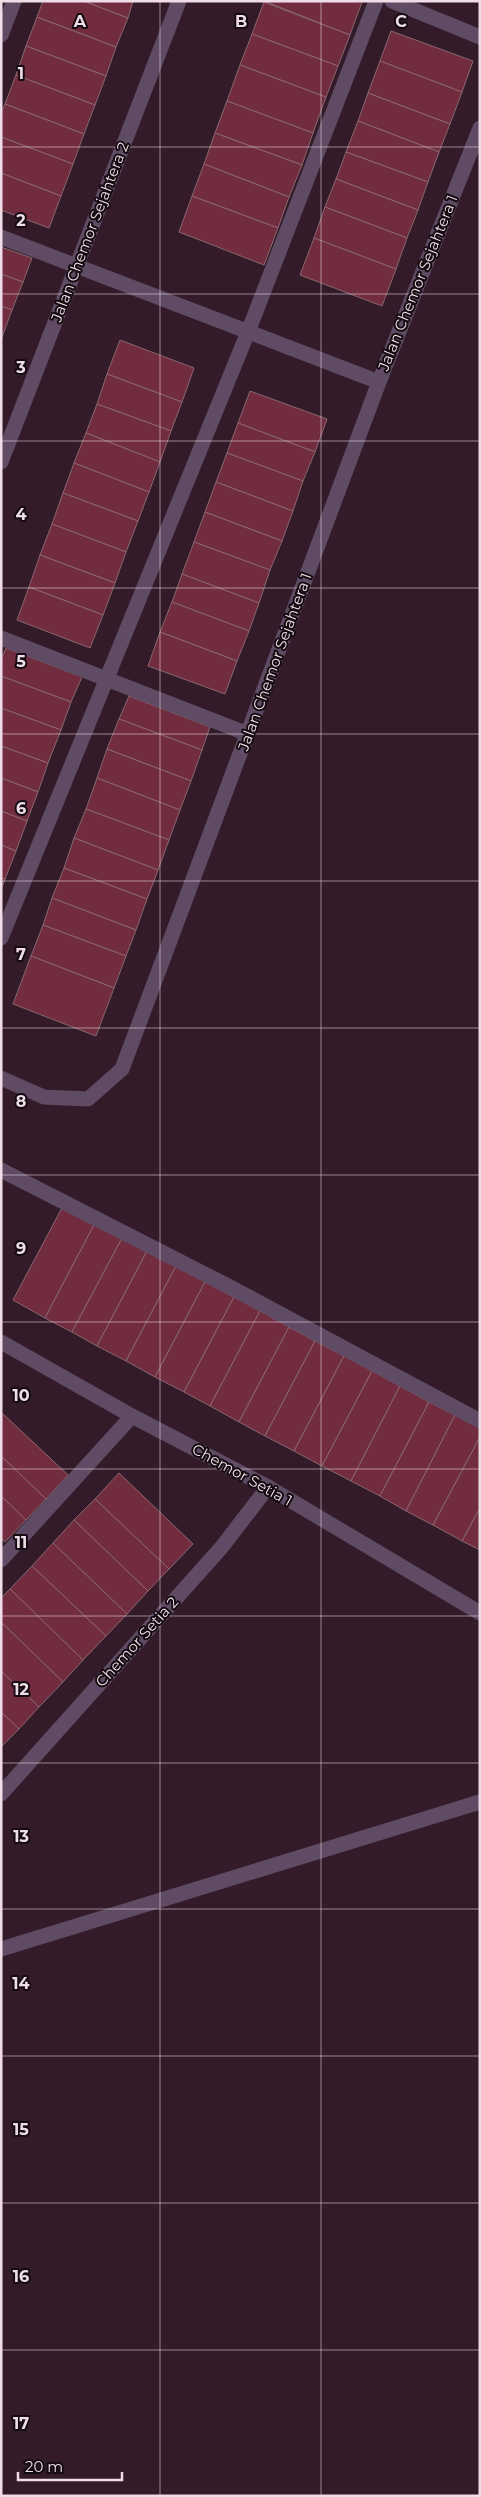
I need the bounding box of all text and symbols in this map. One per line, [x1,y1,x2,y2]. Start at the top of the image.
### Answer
text: A [73,12,87,31]
text: B [235,12,247,31]
text: C [395,12,407,31]
text: 1 [18,64,24,83]
street label: Jalan Chemor Sejahtera 2 [46,139,133,325]
street label: Jalan Chemor Sejahtera 1 [373,192,462,375]
text: 2 [16,211,26,230]
text: 3 [15,358,26,377]
text: 4 [15,505,27,524]
street label: Jalan Chemor Sejahtera 1 [233,570,316,754]
text: 5 [16,652,26,671]
text: 6 [16,799,26,818]
text: 7 [16,945,26,964]
text: 8 [16,1092,26,1111]
text: 9 [16,1239,26,1258]
text: 10 [12,1386,30,1405]
street label: Chemor Setia 1 [189,1439,296,1510]
text: 11 [15,1533,27,1552]
street label: Chemor Setia 2 [91,1593,182,1691]
text: 12 [13,1680,29,1699]
text: 13 [13,1827,29,1846]
text: 14 [12,1974,30,1993]
text: 15 [13,2120,29,2139]
text: 16 [13,2267,29,2286]
text: 17 [13,2414,29,2433]
scale bar [18,2450,121,2482]
text: 20 m [25,2457,63,2476]

